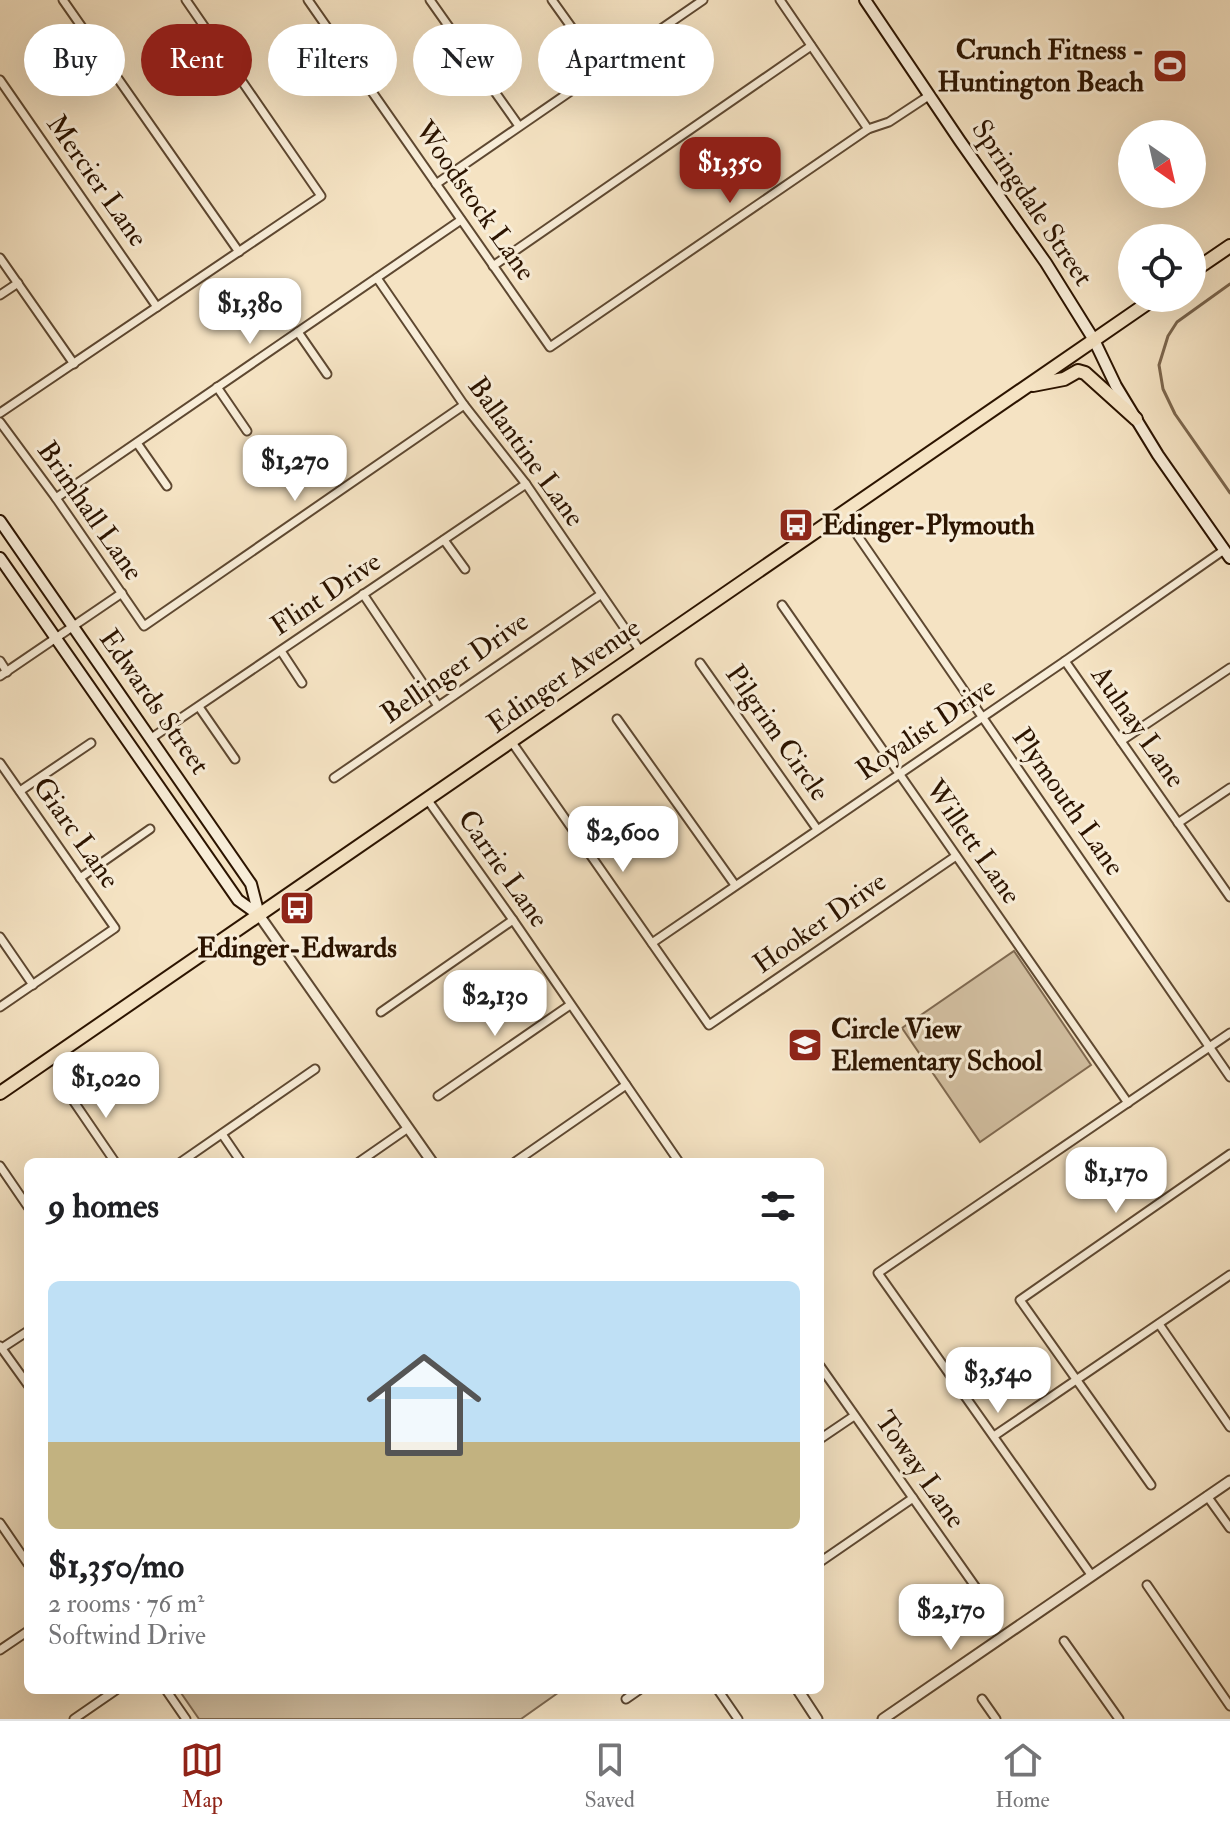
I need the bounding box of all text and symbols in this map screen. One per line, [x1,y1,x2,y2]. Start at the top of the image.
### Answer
chip: Buy [24,24,125,96]
chip: Rent [141,24,252,96]
chip: Filters [268,24,397,96]
chip: New [413,24,522,96]
chip: Apartment [538,24,714,96]
place label: Crunch Fitness - Huntington Beach [937,33,1144,100]
sports icon: Crunch Fitness - Huntington Beach [1151,47,1189,85]
street label: Mercier Lane [39,108,155,254]
street label: Woodstock Lane [406,113,543,288]
street label: Springdale Street [963,113,1101,293]
north arrow [1118,120,1206,208]
map controls [1118,120,1206,312]
pin: $1,350 [665,137,795,205]
text: $1,350 [698,147,762,179]
button: locate [1118,224,1206,312]
pin: $1,380 [185,278,315,346]
text: $1,380 [217,288,283,320]
street label: Ballantine Lane [460,370,592,534]
street label: Brimhall Lane [29,435,151,588]
pin: $1,270 [230,435,360,503]
text: $1,270 [261,445,329,477]
bus stop icon: Edinger-Plymouth [777,506,815,544]
place label: Edinger-Plymouth [822,508,1035,543]
street label: Flint Drive [264,544,388,644]
street label: Bellinger Drive [374,604,536,732]
street label: Edinger Avenue [481,610,647,742]
street label: Edwards Street [91,623,217,781]
street label: Pilgrim Circle [717,658,837,808]
street label: Aulnay Lane [1083,658,1193,795]
street label: Royalist Drive [850,670,1002,788]
street label: Plymouth Lane [1004,721,1132,883]
street label: Giarc Lane [25,771,127,896]
street label: Willett Lane [917,772,1029,911]
street label: Carrie Lane [450,803,556,935]
pin: $2,600 [558,806,688,874]
text: $2,600 [586,816,660,848]
street label: Hooker Drive [747,864,894,982]
bus stop icon: Edinger-Edwards [278,889,316,927]
place label: Edinger-Edwards [197,931,397,966]
pin: $2,130 [430,970,560,1038]
text: $2,130 [462,980,528,1012]
place label: Circle View Elementary School [831,1012,1043,1079]
school or university icon: Circle View Elementary School [786,1026,824,1064]
pin: $1,020 [41,1052,171,1120]
text: $1,020 [71,1062,141,1094]
pin: $1,170 [1051,1147,1181,1215]
text: $1,170 [1084,1157,1148,1189]
icon: filters [756,1184,800,1228]
text: 9 homes [48,1185,159,1228]
icon: home [352,1333,496,1477]
pin: $3,540 [933,1347,1063,1415]
text: $3,540 [964,1357,1032,1389]
street label: Toway Lane [867,1405,973,1536]
text: $1,350/mo [48,1545,184,1588]
pin: $2,170 [886,1584,1016,1652]
text: 2 rooms · 76 m² [48,1588,204,1620]
text: $2,170 [917,1594,985,1626]
text: Softwind Drive [48,1620,206,1652]
tab: Map [180,1738,224,1814]
tab: Saved [585,1738,635,1814]
tab: Home [995,1738,1050,1814]

